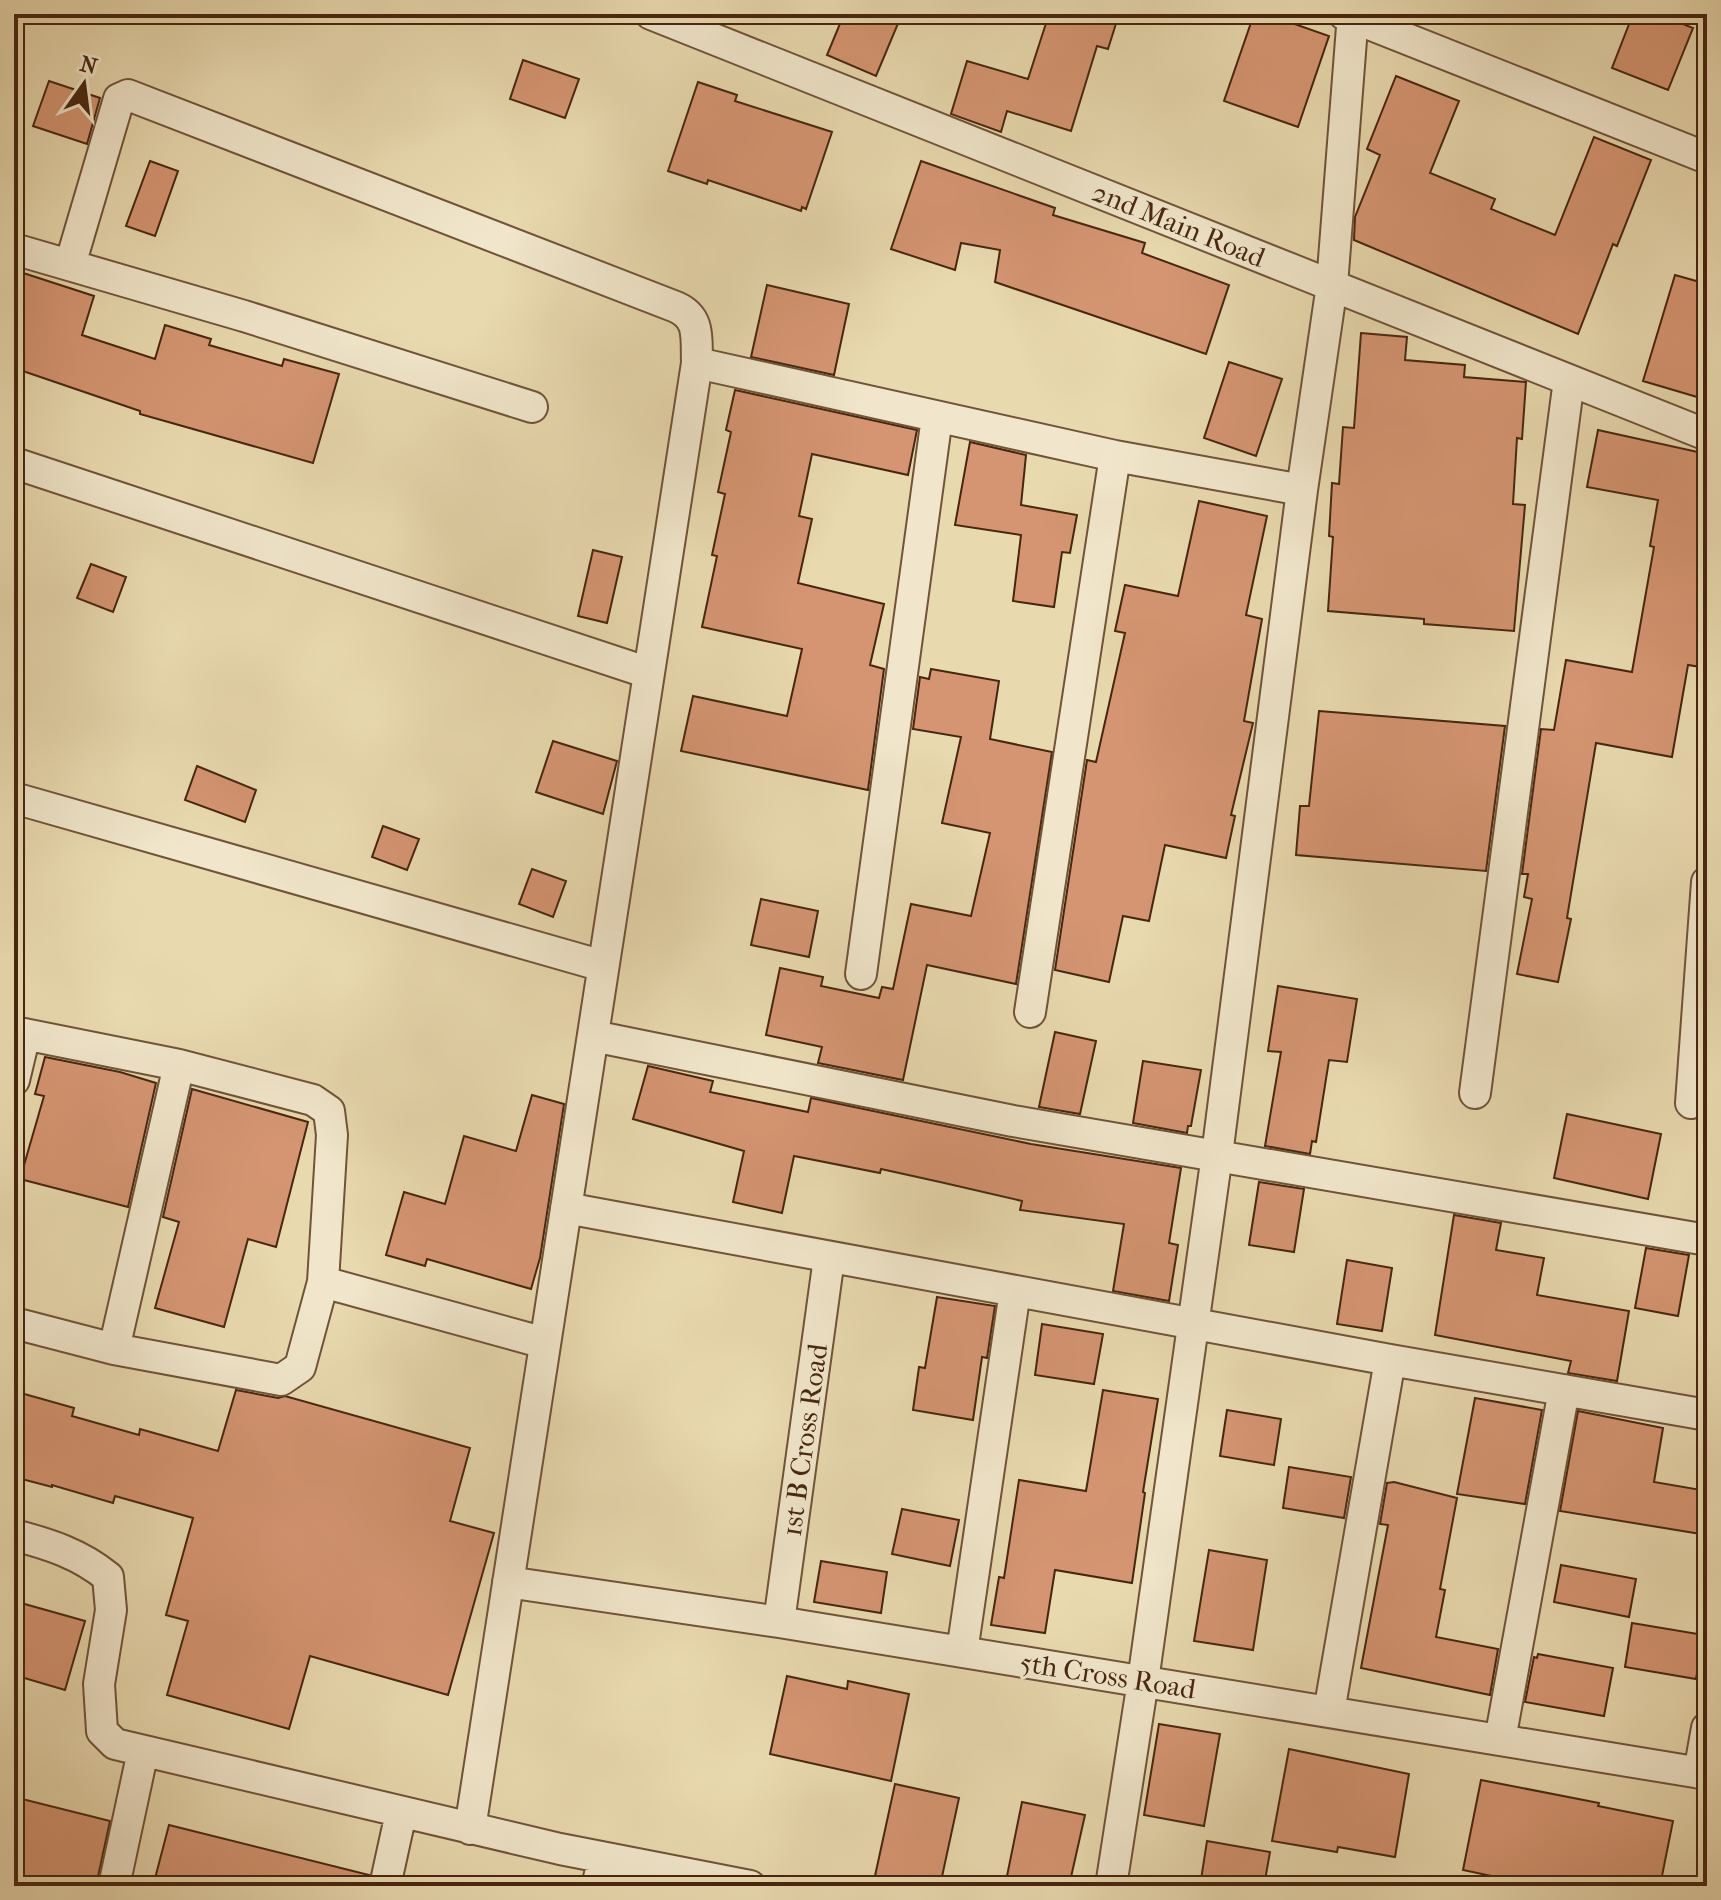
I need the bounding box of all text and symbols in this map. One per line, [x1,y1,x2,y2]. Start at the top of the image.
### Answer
north arrow [44,44,124,124]
text: N [77,51,100,80]
street label: 2nd Main Road [1088,175,1271,274]
street label: 1st B Cross Road [775,1341,834,1539]
street label: 5th Cross Road [1018,1645,1199,1706]

